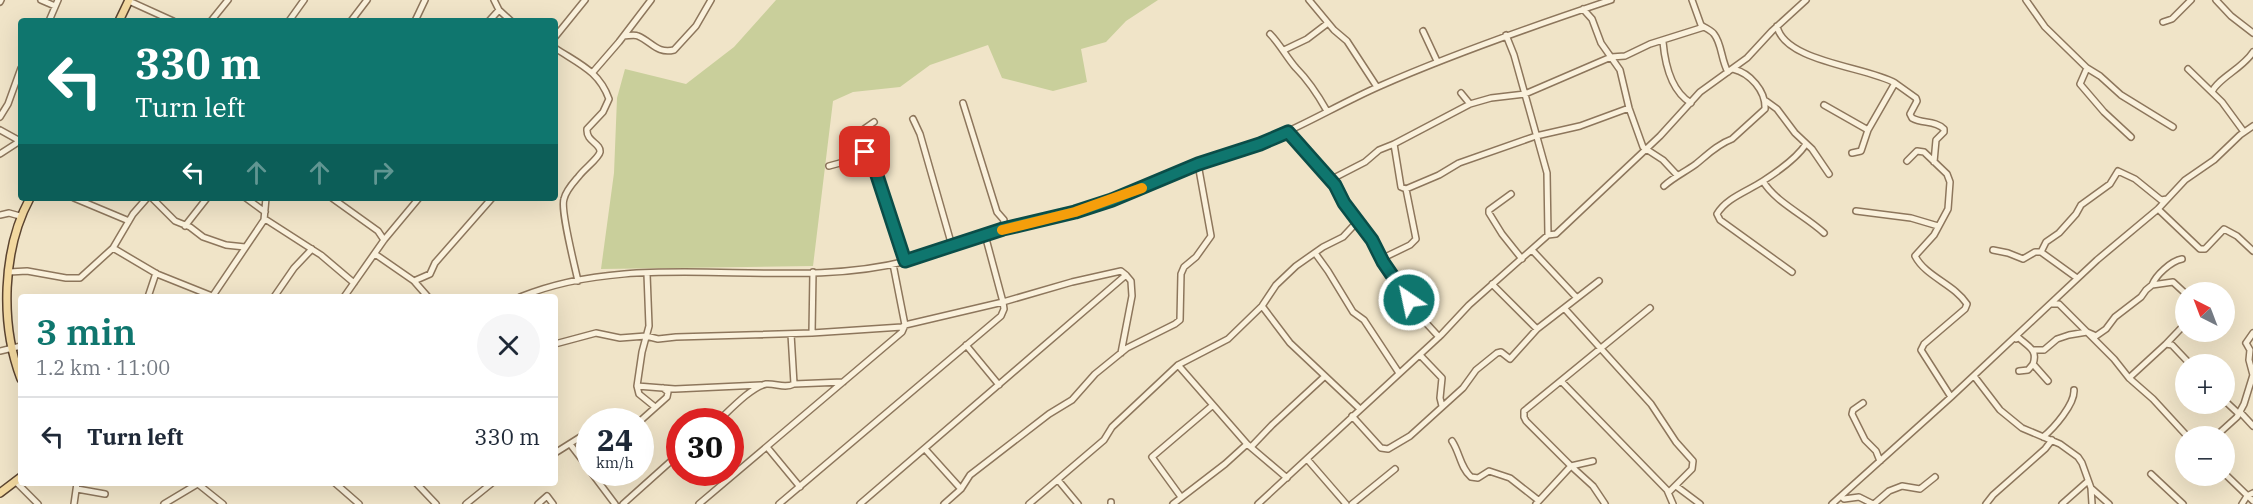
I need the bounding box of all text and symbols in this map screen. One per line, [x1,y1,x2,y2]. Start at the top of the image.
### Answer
text: 330 m [135,36,261,91]
icon: left [36,42,114,120]
text: Turn left [135,89,246,124]
pin [839,126,890,177]
icon: arrive [848,135,881,168]
icon: left [177,156,210,189]
icon: ahead [240,156,273,189]
icon: ahead [303,156,336,189]
icon: right [366,156,399,189]
position arrow [1377,268,1441,332]
north arrow [2175,282,2235,342]
map controls [2175,282,2235,486]
text: 3 min [36,308,136,355]
button: close [477,314,540,377]
text: 1.2 km · 11:00 [36,354,170,381]
button: + [2175,354,2235,414]
speed limit sign: 30 [666,408,744,486]
icon: left [36,420,69,453]
text: 24 [597,420,633,459]
text: Turn left [87,422,183,451]
text: 330 m [474,422,540,451]
button: − [2175,426,2235,486]
text: km/h [596,453,634,472]

